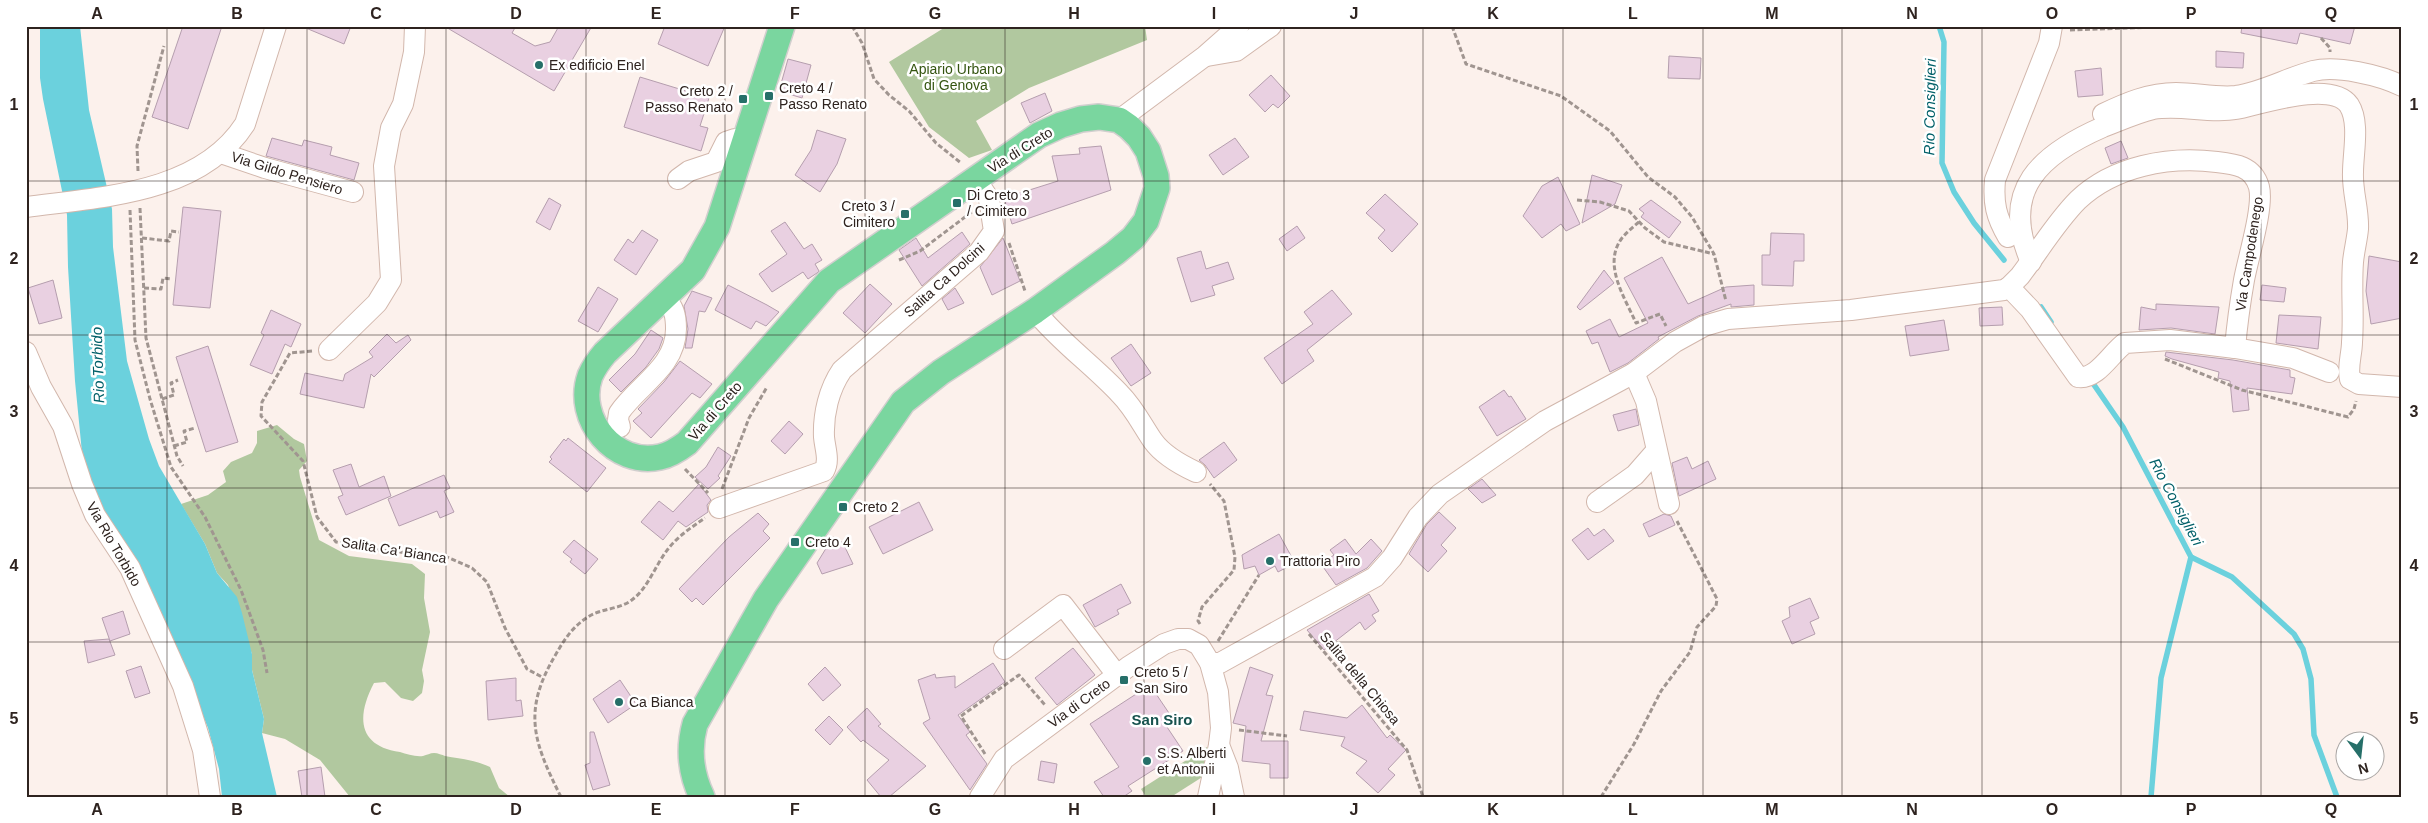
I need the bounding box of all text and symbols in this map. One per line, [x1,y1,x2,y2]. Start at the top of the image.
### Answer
text: A [91,5,103,22]
text: B [231,5,243,22]
text: C [370,5,382,22]
text: D [510,5,522,22]
text: E [651,5,662,22]
text: F [790,5,800,22]
text: G [929,5,941,22]
text: H [1068,5,1080,22]
text: I [1212,5,1216,22]
text: J [1350,5,1358,22]
text: K [1487,5,1499,22]
text: L [1628,5,1638,22]
text: M [1765,5,1779,22]
text: N [1906,5,1918,22]
text: O [2046,5,2058,22]
text: P [2186,5,2197,22]
text: Q [2325,5,2337,22]
place label: Ex edificio Enel [549,57,645,73]
water label: Rio Consiglieri [1920,58,1939,155]
marker: Ex edificio Enel [533,59,545,71]
park label: Apiario Urbano di Genova [909,61,1003,93]
place label: Creto 4 / Passo Renato [779,80,867,112]
place label: Creto 2 / Passo Renato [645,83,733,115]
marker: Creto 4 / Passo Renato [763,90,775,102]
marker: Creto 2 / Passo Renato [737,93,749,105]
text: 1 [10,96,19,113]
text: 1 [2410,96,2419,113]
street label: Via di Creto [985,124,1055,176]
street label: Via Gildo Pensiero [229,148,345,198]
place label: Di Creto 3 / Cimitero [967,187,1030,219]
street label: Via Campodenego [2232,195,2266,312]
marker: Di Creto 3 / Cimitero [951,197,963,209]
place label: Creto 3 / Cimitero [841,198,895,230]
marker: Creto 3 / Cimitero [899,208,911,220]
street label: Salita Ca Dolcini [900,240,988,320]
text: 2 [10,250,19,267]
text: 2 [2410,250,2419,267]
water label: Rio Torbido [88,327,107,403]
street label: Via di Creto [685,378,745,444]
text: 3 [10,403,19,420]
text: 3 [2410,403,2419,420]
water label: Rio Consiglieri [2146,455,2207,549]
street label: Via Rio Torbido [83,499,145,589]
place label: Creto 2 [853,499,899,515]
marker: Creto 2 [837,501,849,513]
street label: Salita Ca' Bianca [340,534,448,566]
place label: Creto 4 [805,534,851,550]
marker: Creto 4 [789,536,801,548]
place label: Trattoria Piro [1280,553,1361,569]
marker: Trattoria Piro [1264,555,1276,567]
text: 4 [10,557,19,574]
text: 4 [2410,557,2419,574]
street label: Salita della Chiosa [1317,628,1404,728]
place label: Creto 5 / San Siro [1134,664,1188,696]
marker: Creto 5 / San Siro [1118,674,1130,686]
street label: Via di Creto [1045,675,1113,731]
place label: Ca Bianca [629,694,694,710]
marker: Ca Bianca [613,696,625,708]
text: 5 [10,710,19,727]
text: 5 [2410,710,2419,727]
district label: San Siro [1132,711,1192,728]
north arrow [2336,730,2386,780]
place label: S.S. Alberti et Antonii [1157,745,1226,777]
marker: S.S. Alberti et Antonii [1141,755,1153,767]
text: N [2356,760,2370,778]
text: A [91,801,103,818]
text: B [231,801,243,818]
text: C [370,801,382,818]
text: D [510,801,522,818]
text: E [651,801,662,818]
text: F [790,801,800,818]
text: G [929,801,941,818]
text: H [1068,801,1080,818]
text: I [1212,801,1216,818]
text: J [1350,801,1358,818]
text: K [1487,801,1499,818]
text: L [1628,801,1638,818]
text: M [1765,801,1779,818]
text: N [1906,801,1918,818]
text: O [2046,801,2058,818]
text: P [2186,801,2197,818]
text: Q [2325,801,2337,818]

